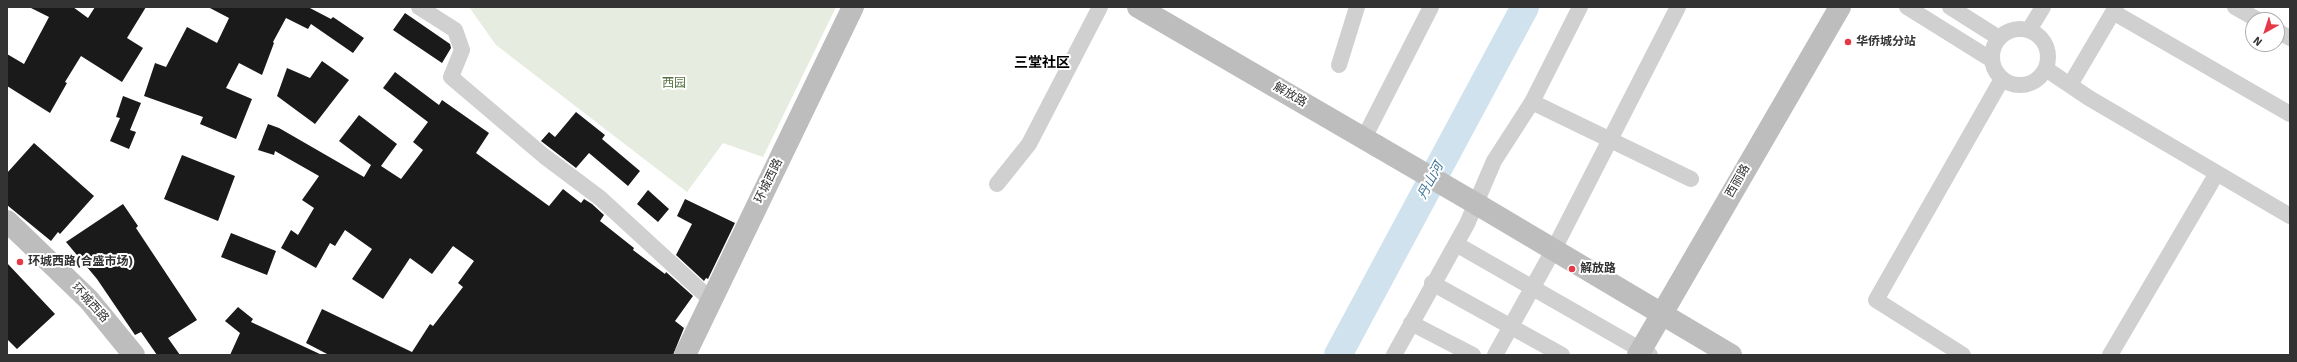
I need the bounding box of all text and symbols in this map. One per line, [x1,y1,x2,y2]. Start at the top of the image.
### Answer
north arrow [2245,12,2285,52]
text: N [2251,33,2265,48]
place label: 华侨城分站 [1856,35,1916,49]
marker: 华侨城分站 [1843,37,1853,47]
district label: 三堂社区 [1014,55,1070,71]
park label: 西园 [662,77,686,91]
street label: 解放路 [1271,80,1309,110]
street label: 环城西路 [752,156,786,206]
water label: 丹山河 [1415,160,1447,202]
street label: 西丽路 [1723,162,1753,200]
place label: 环城西路(合盛市场) [28,255,133,269]
marker: 环城西路(合盛市场) [15,257,25,267]
place label: 解放路 [1580,262,1616,276]
marker: 解放路 [1567,264,1577,274]
street label: 环城西路 [69,280,111,326]

